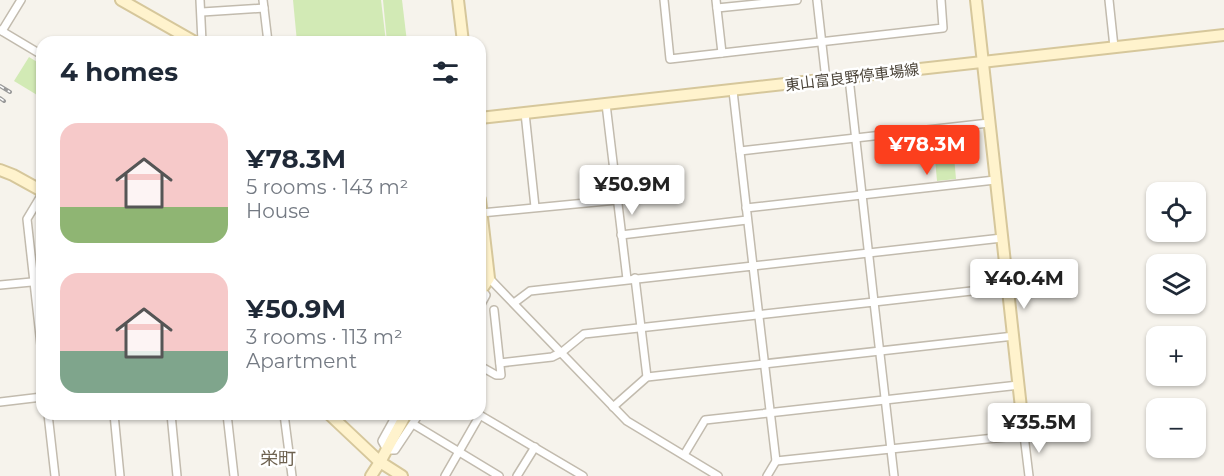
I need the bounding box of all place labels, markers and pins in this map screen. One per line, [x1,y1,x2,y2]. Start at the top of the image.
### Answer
pin: ¥78.3M [878,125,976,176]
pin: ¥50.9M [583,165,681,216]
pin: ¥40.4M [975,259,1073,310]
pin: ¥35.5M [990,403,1088,454]

